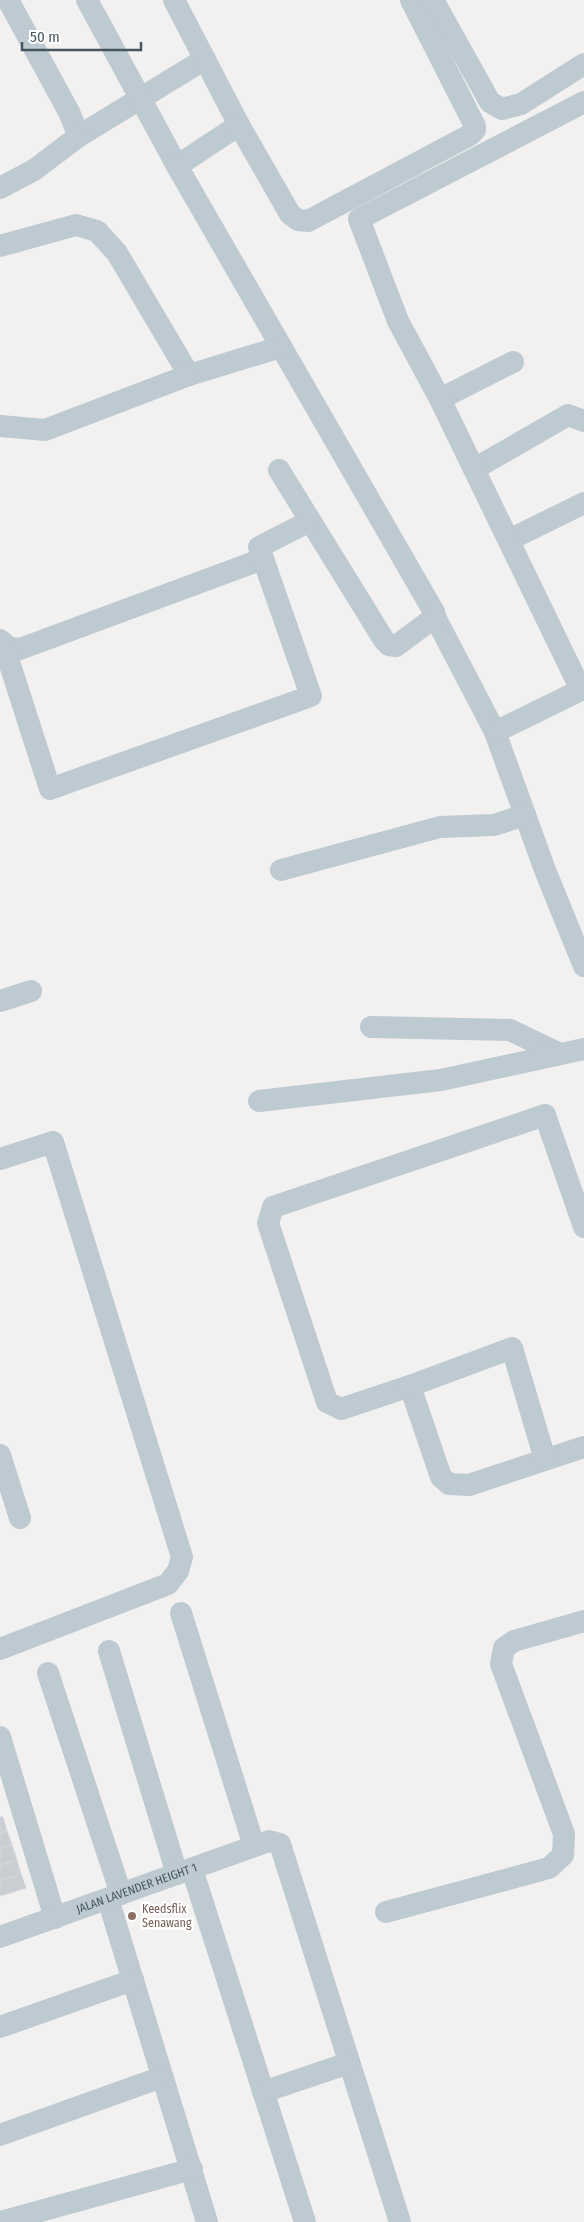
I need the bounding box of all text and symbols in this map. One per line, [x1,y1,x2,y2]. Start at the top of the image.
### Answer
scale bar [22,20,141,52]
text: 50 m [30,28,60,46]
street label: JALAN LAVENDER HEIGHT 1 [74,1860,199,1916]
place label: Keedsflix Senawang [142,1902,192,1930]
marker: Keedsflix Senawang [126,1910,138,1922]

